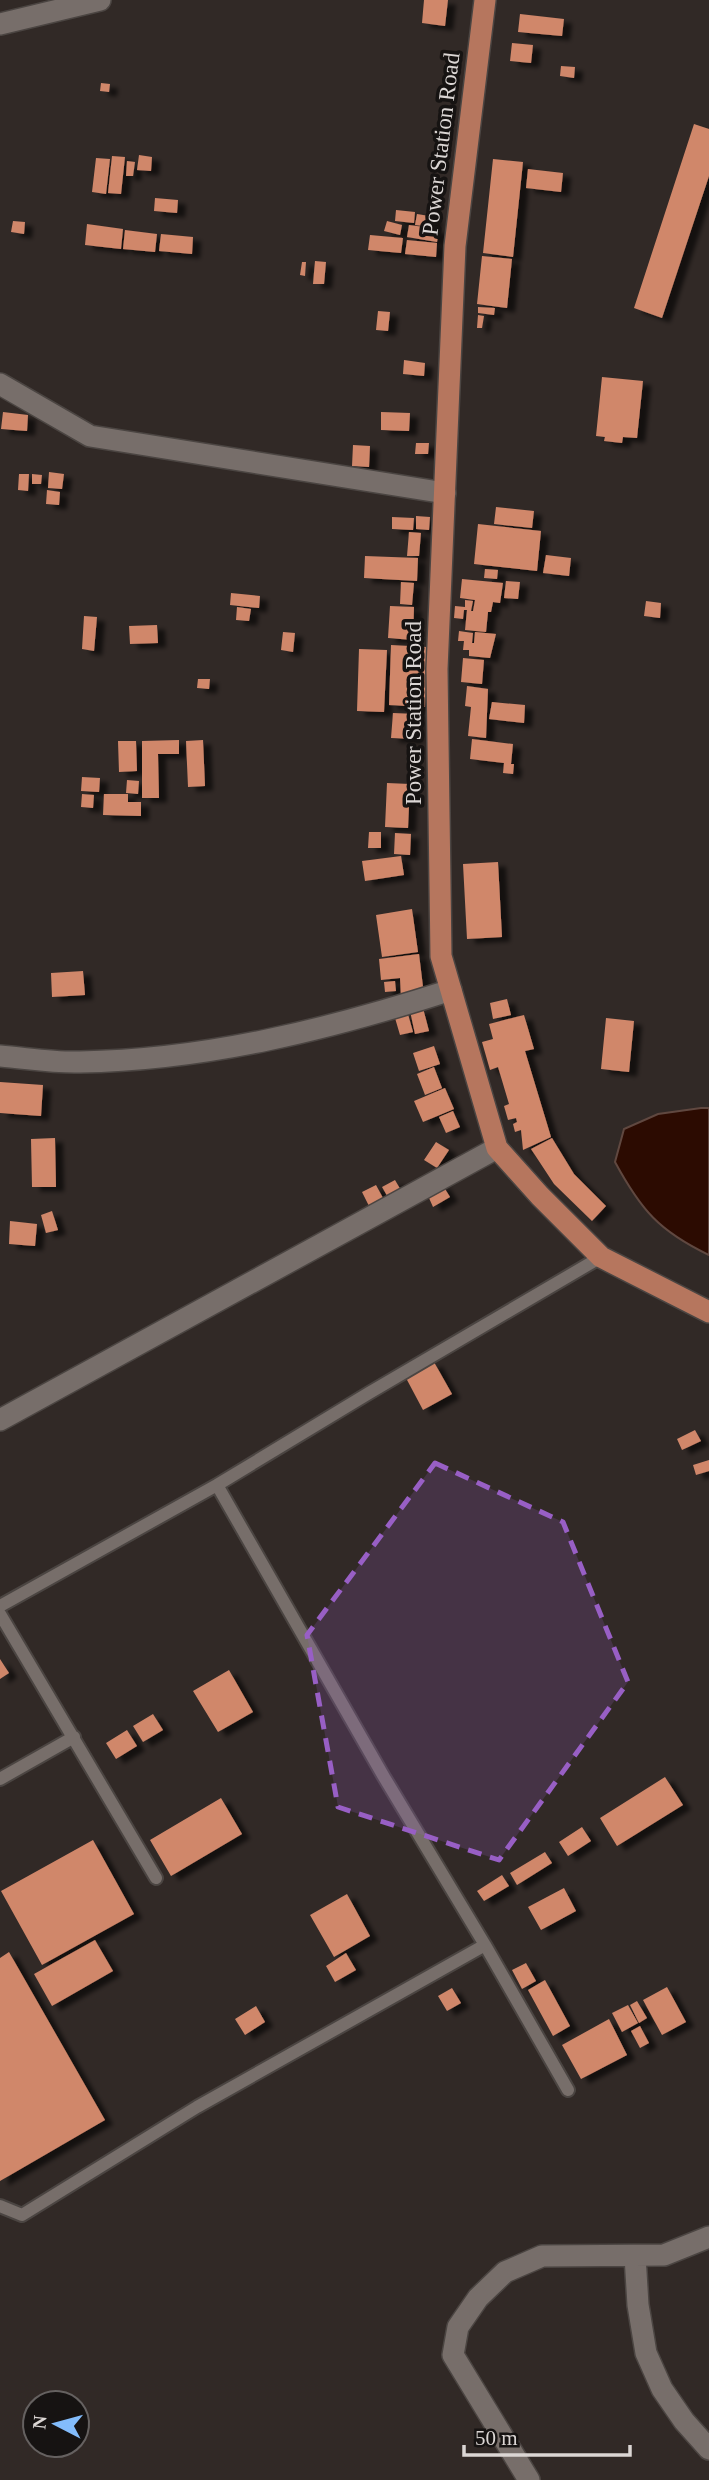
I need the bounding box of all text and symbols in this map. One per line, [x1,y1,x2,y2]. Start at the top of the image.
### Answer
street label: Power Station Road [417,51,465,237]
street label: Power Station Road [401,621,426,805]
north arrow [21,2389,91,2459]
text: N [28,2414,51,2430]
scale bar [464,2414,630,2458]
text: 50 m [475,2426,518,2450]

